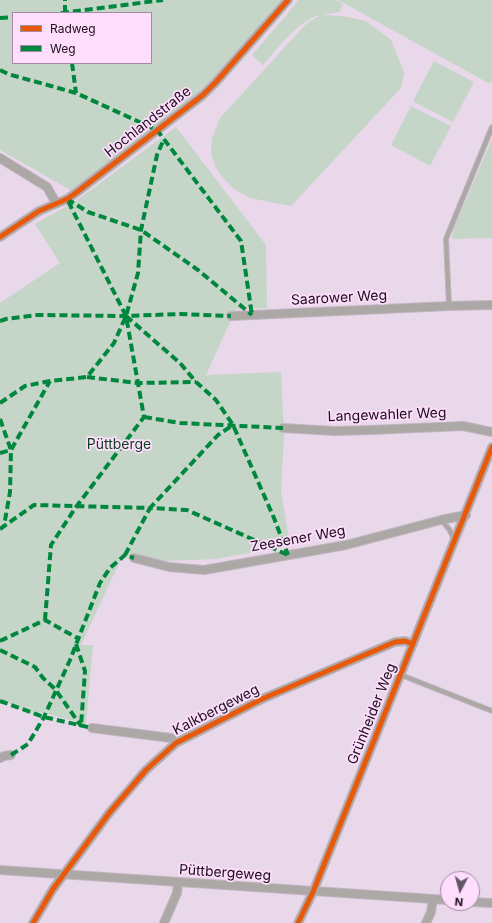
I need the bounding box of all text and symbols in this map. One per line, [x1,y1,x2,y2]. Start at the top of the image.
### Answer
legend [12,12,152,64]
text: Radweg [50,21,96,36]
text: Weg [50,41,76,56]
street label: Hochlandstraße [101,83,195,161]
street label: Saarower Weg [290,287,388,309]
street label: Langewahler Weg [327,405,447,425]
park label: Püttberge [87,437,151,453]
street label: Zeesener Weg [249,522,347,556]
street label: Grünheider Weg [344,661,400,767]
street label: Kalkbergeweg [170,681,262,739]
street label: Püttbergeweg [178,861,272,885]
north arrow [440,871,480,911]
text: N [454,895,464,909]

